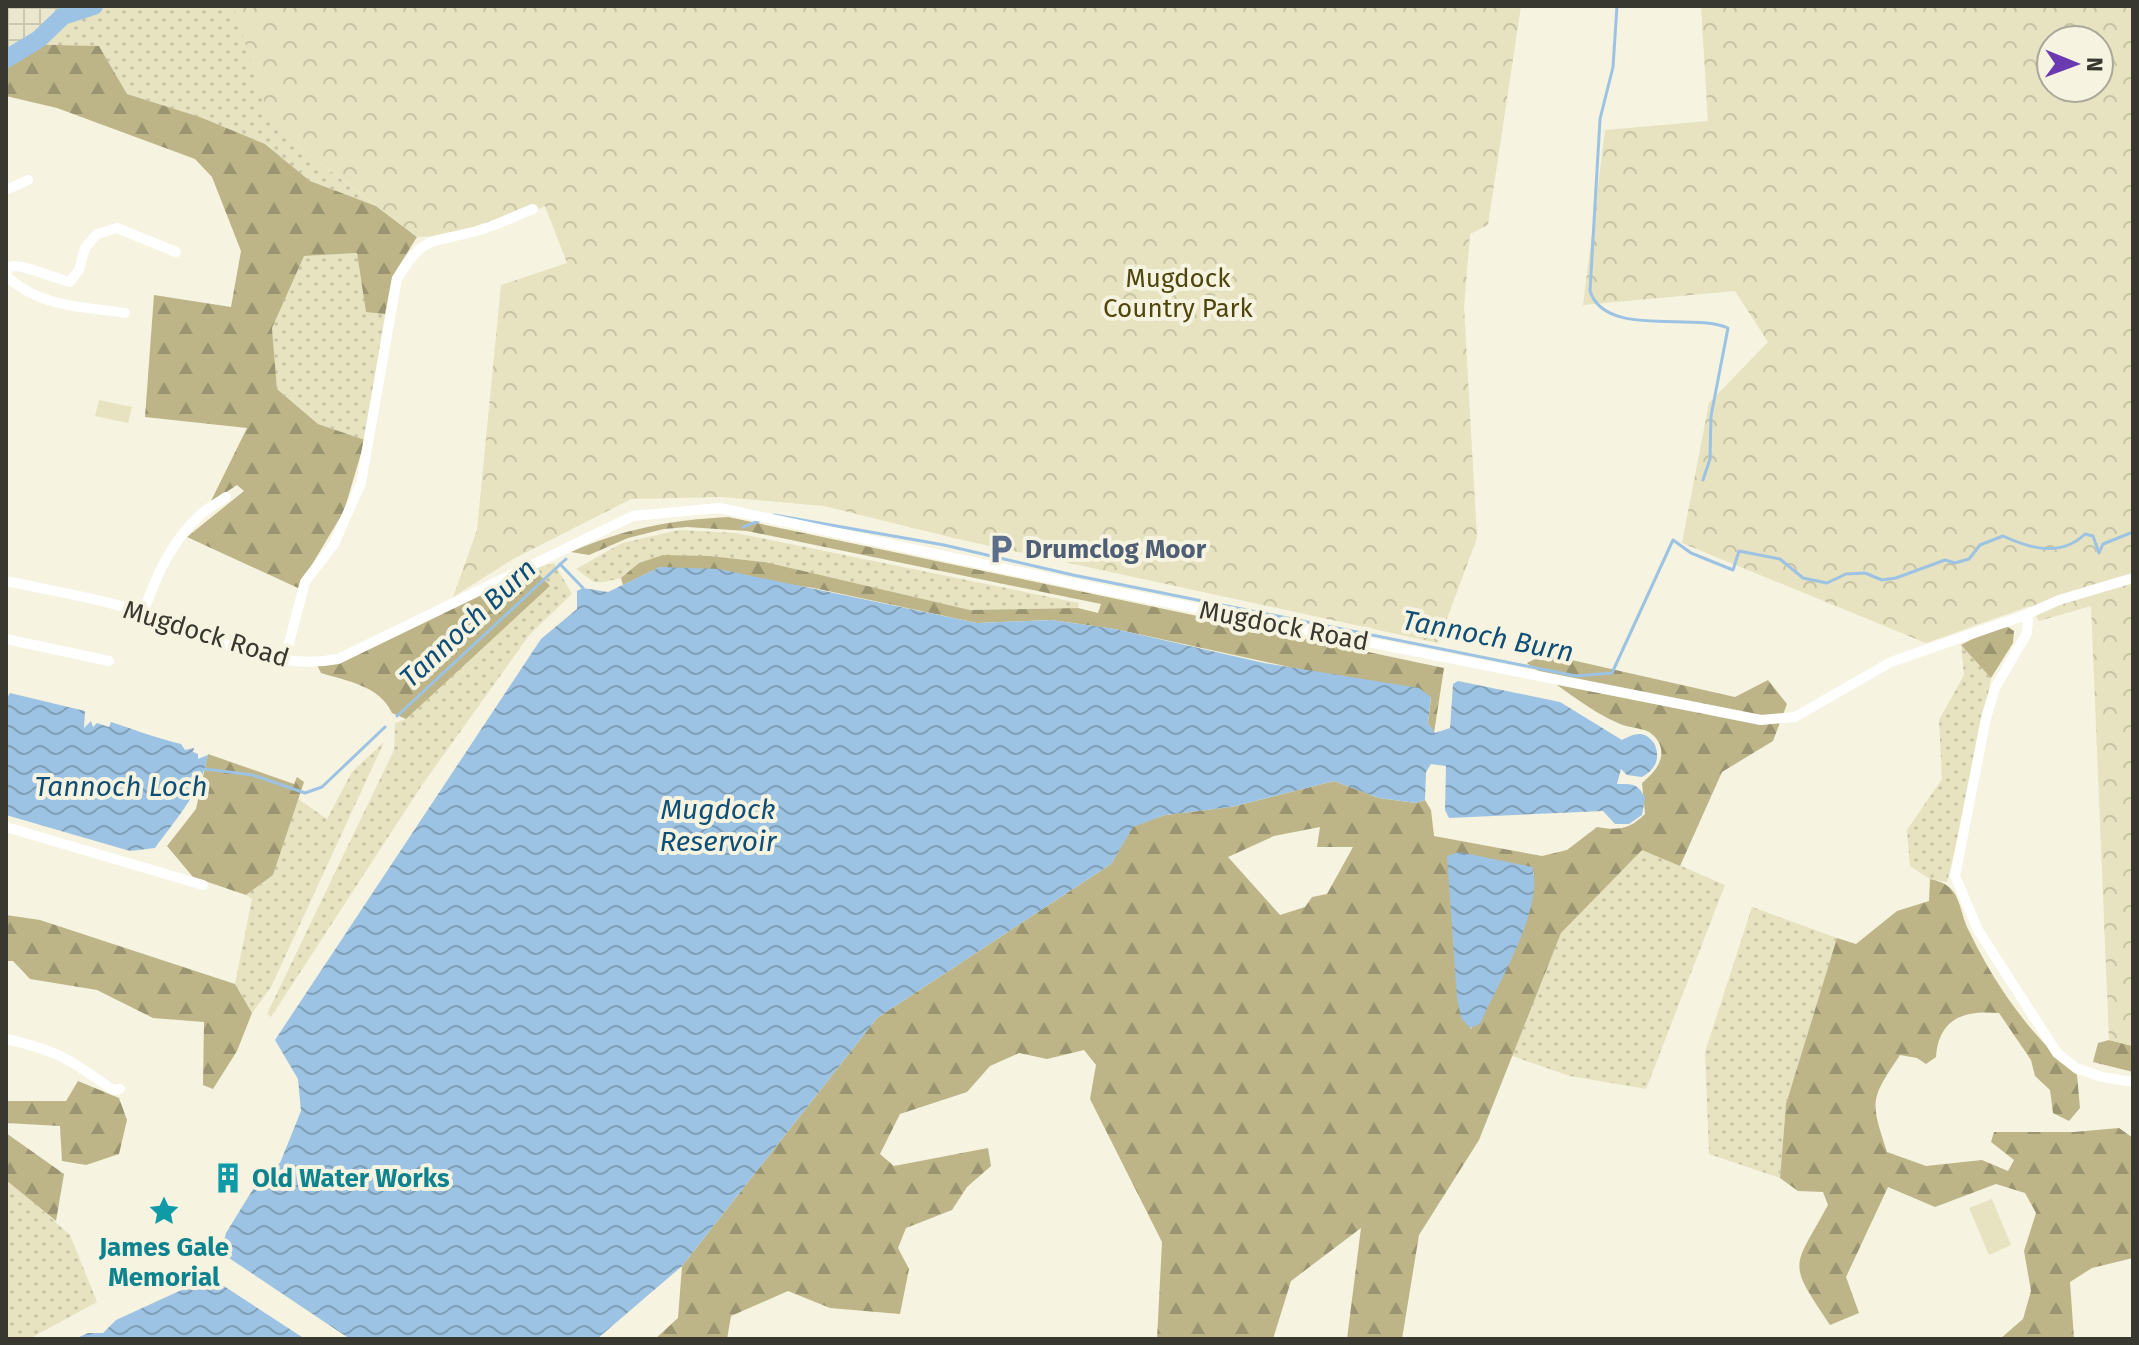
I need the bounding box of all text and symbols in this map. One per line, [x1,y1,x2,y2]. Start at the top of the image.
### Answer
north arrow [2035,24,2115,104]
text: N [2081,57,2108,72]
park label: Mugdock Country Park [1103,263,1254,324]
parking icon: Drumclog Moor [984,532,1018,566]
place label: Drumclog Moor [1025,534,1207,565]
water label: Tannoch Burn [393,552,543,694]
street label: Mugdock Road [119,594,293,674]
street label: Mugdock Road [1197,594,1371,658]
water label: Tannoch Burn [1399,603,1577,669]
water label: Tannoch Loch [35,770,207,803]
water label: Mugdock Reservoir [659,793,778,858]
building icon: Old Water Works [211,1161,245,1195]
place label: Old Water Works [252,1163,450,1194]
place icon: James Gale Memorial [147,1194,181,1228]
place label: James Gale Memorial [98,1232,229,1293]

